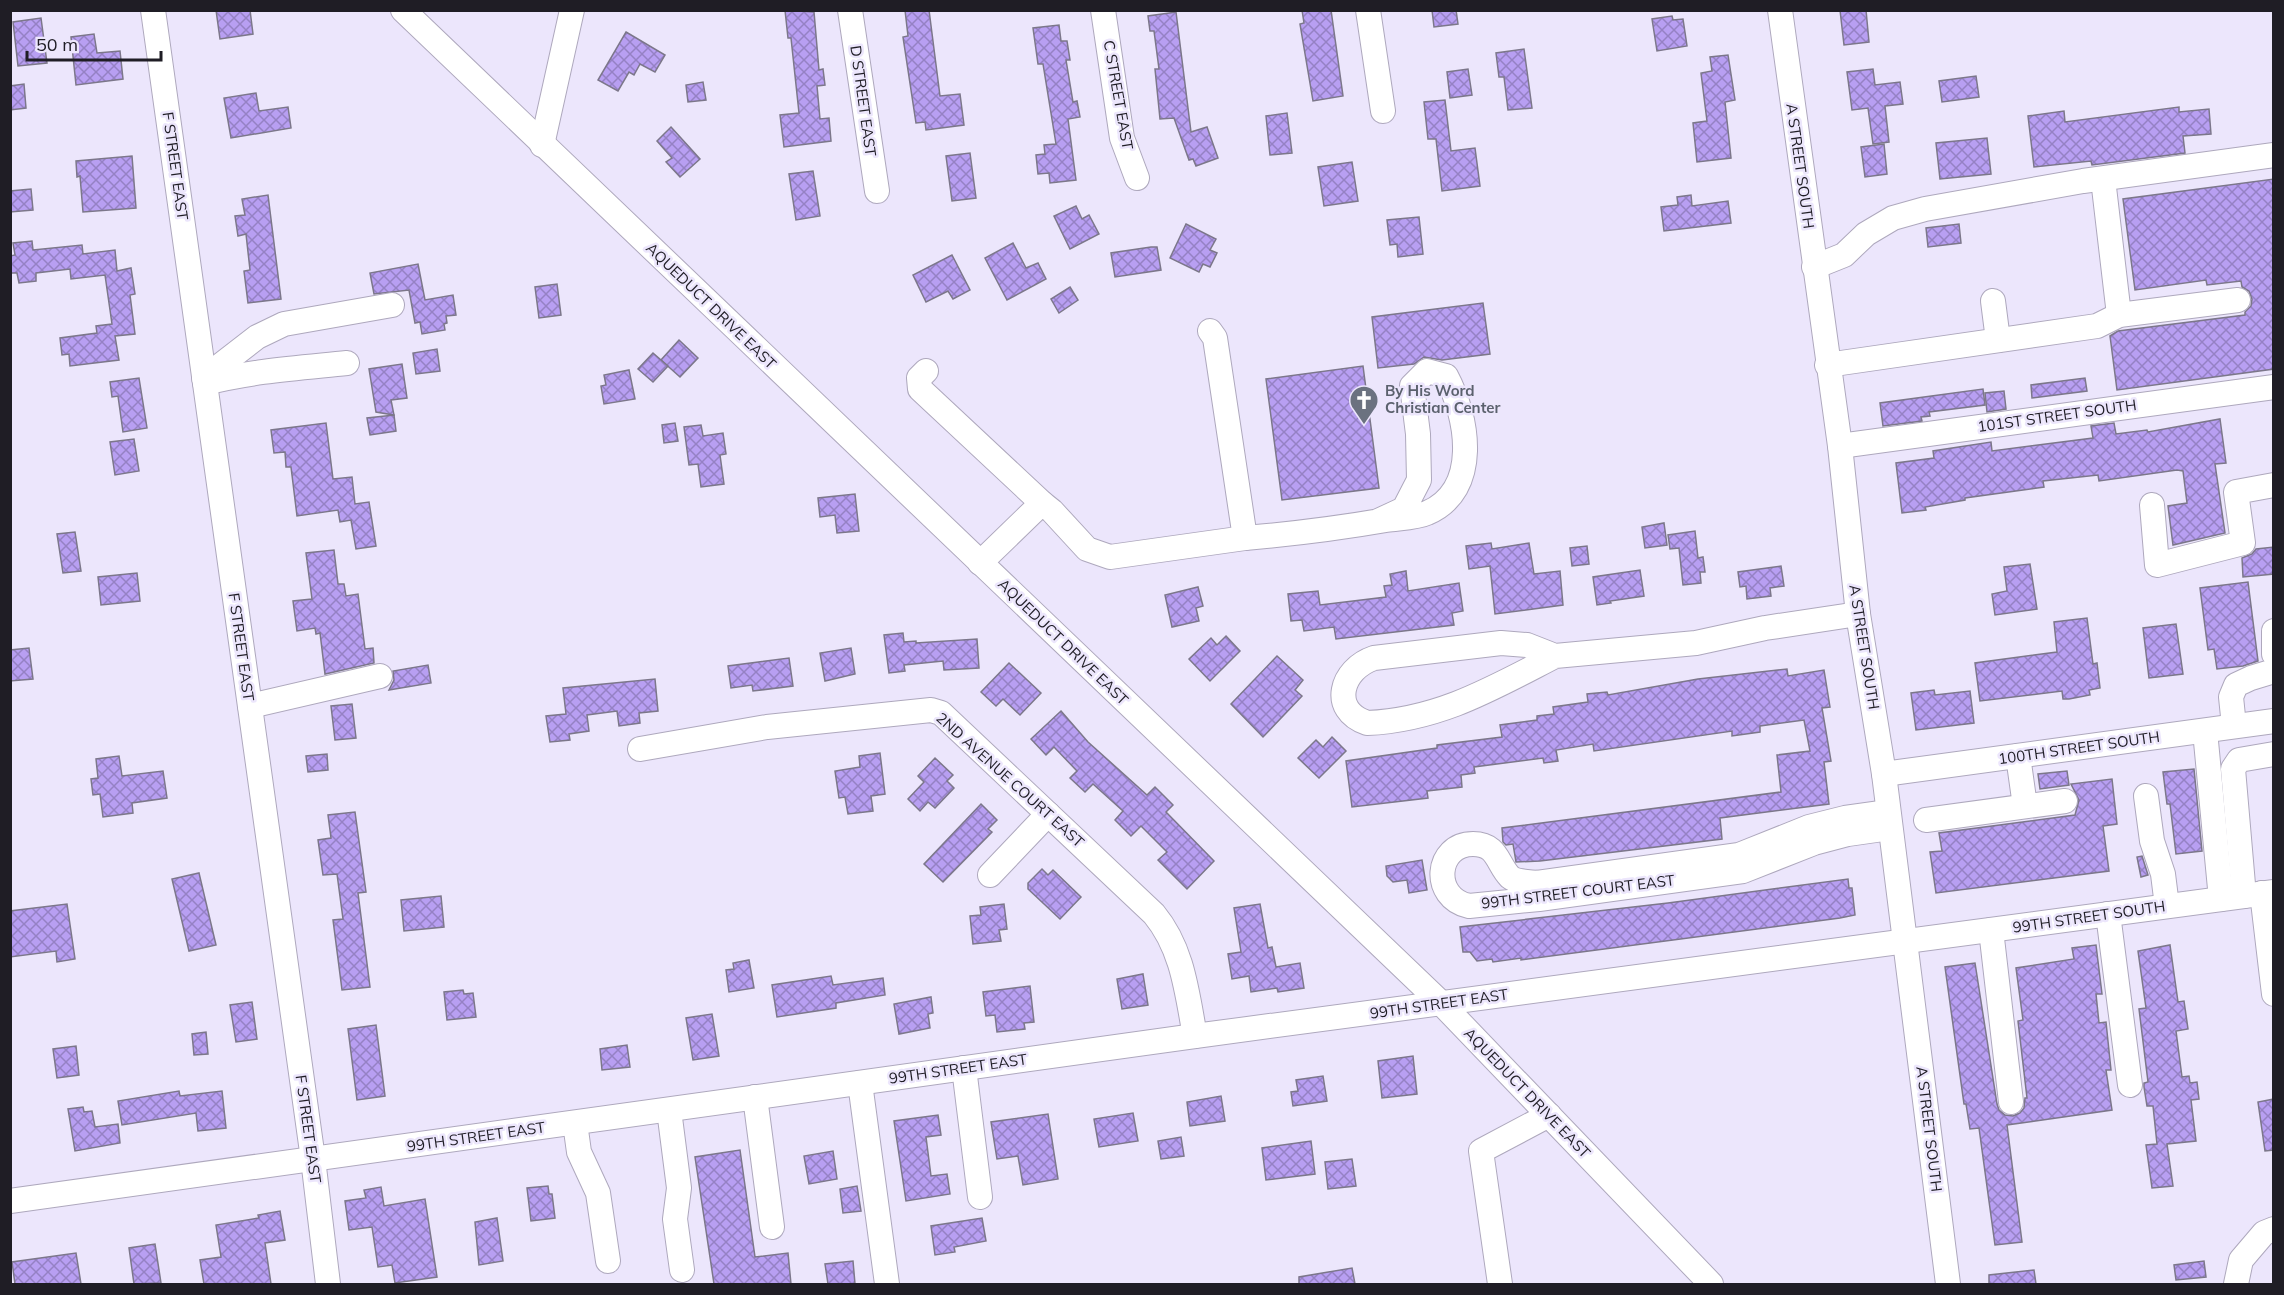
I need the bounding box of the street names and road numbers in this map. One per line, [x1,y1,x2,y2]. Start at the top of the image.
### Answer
street label: C STREET EAST [1100,39,1137,151]
street label: D STREET EAST [846,44,881,158]
street label: A STREET SOUTH [1782,102,1819,230]
street label: F STREET EAST [158,111,192,221]
street label: AQUEDUCT DRIVE EAST [642,238,780,373]
street label: 101ST STREET SOUTH [1976,395,2138,436]
street label: AQUEDUCT DRIVE EAST [994,574,1132,709]
street label: A STREET SOUTH [1845,583,1884,711]
street label: F STREET EAST [224,592,258,702]
street label: 2ND AVENUE COURT EAST [932,708,1088,851]
street label: 100TH STREET SOUTH [1997,727,2161,768]
street label: 99TH STREET COURT EAST [1480,870,1676,913]
street label: 99TH STREET SOUTH [2011,896,2166,937]
street label: 99TH STREET EAST [1369,984,1509,1023]
street label: AQUEDUCT DRIVE EAST [1460,1024,1595,1162]
street label: 99TH STREET EAST [888,1049,1028,1088]
street label: A STREET SOUTH [1912,1065,1947,1193]
street label: F STREET EAST [291,1074,325,1184]
street label: 99TH STREET EAST [406,1117,546,1156]

